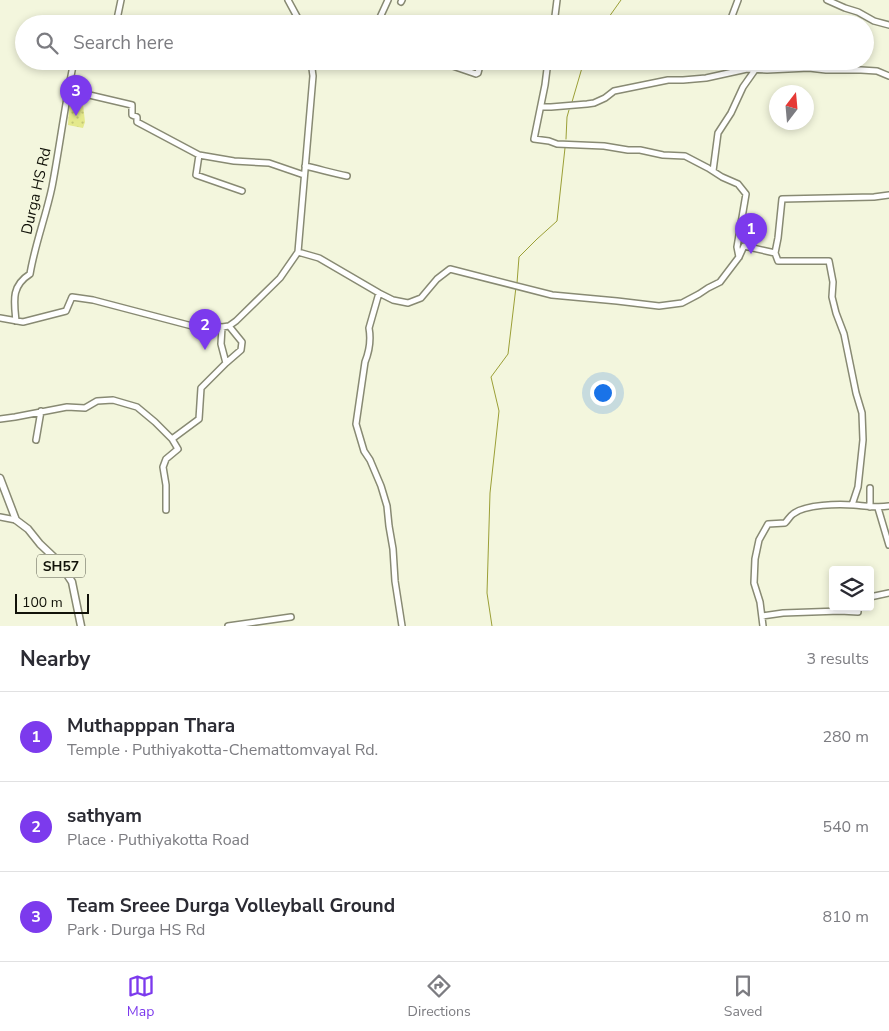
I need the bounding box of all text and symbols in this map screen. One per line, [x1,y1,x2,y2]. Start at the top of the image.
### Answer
search box [15,15,874,70]
icon: search [33,29,61,57]
text: Search here [73,30,174,56]
pin: 3 [60,75,92,116]
north arrow [769,85,814,130]
street label: Durga HS Rd [16,146,56,236]
pin: 1 [735,213,767,254]
pin: 2 [189,309,221,350]
your location [590,380,616,406]
road number: SH57 [37,554,85,578]
map controls [829,566,874,611]
button: layers [829,566,874,611]
scale bar [15,591,89,614]
text: 100 m [22,593,63,612]
text: Nearby [20,645,90,673]
text: 3 results [807,648,869,670]
text: Muthapppan Thara [67,713,235,739]
text: 1 [31,726,41,748]
text: 280 m [822,726,869,748]
text: Temple · Puthiyakotta-Chemattomvayal Rd. [67,739,378,761]
text: sathyam [67,803,142,829]
text: 2 [31,816,41,838]
text: 540 m [822,816,869,838]
text: Place · Puthiyakotta Road [67,829,249,851]
text: Team Sreee Durga Volleyball Ground [67,893,395,919]
text: 3 [31,906,41,928]
text: 810 m [822,906,869,928]
text: Park · Durga HS Rd [67,919,205,941]
tab: Map [127,972,155,1021]
tab: Directions [408,972,471,1021]
tab: Saved [724,972,762,1021]

